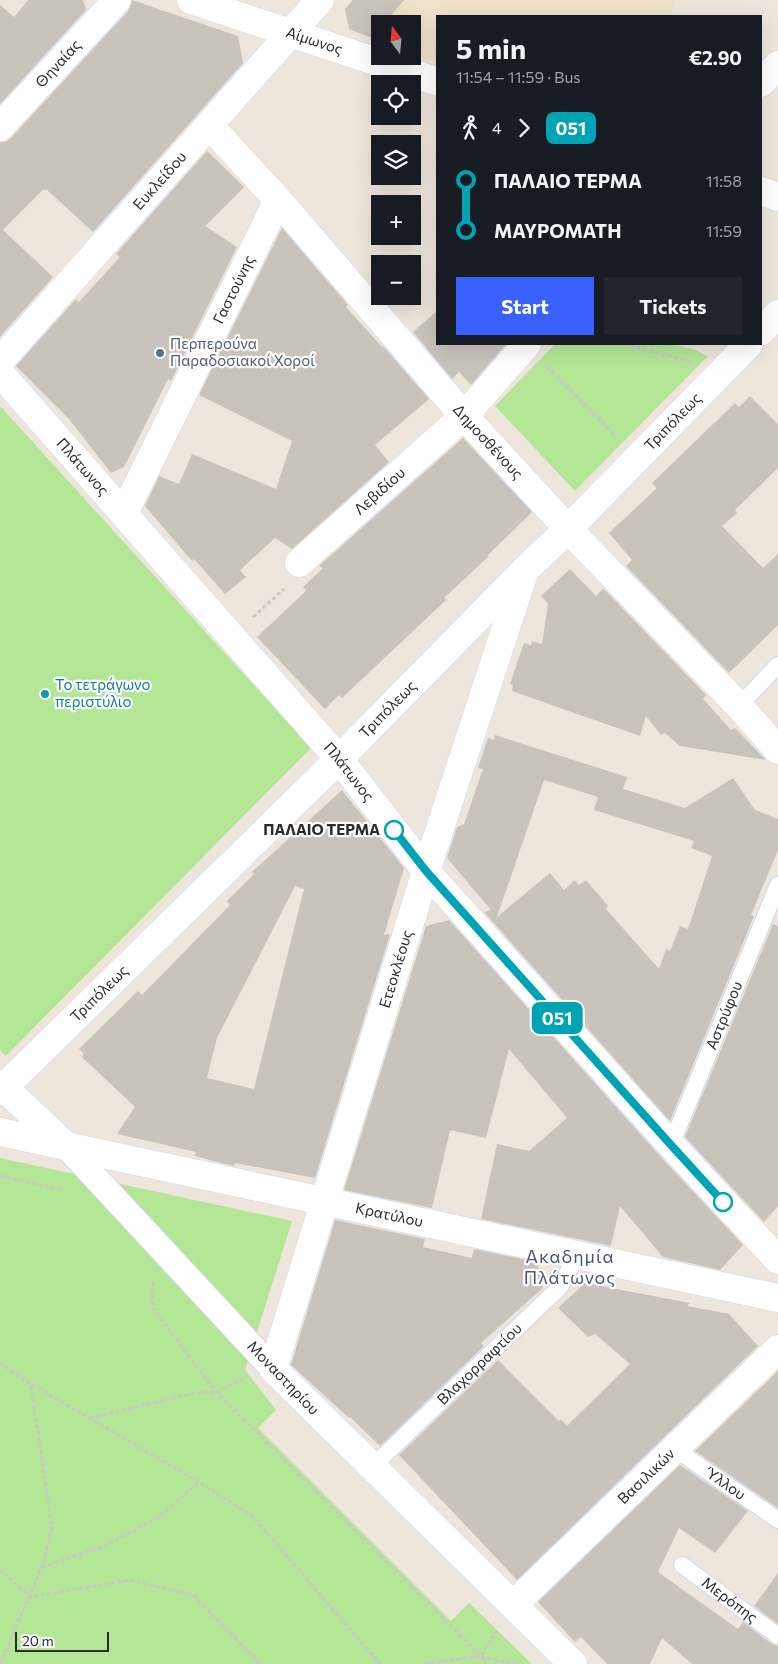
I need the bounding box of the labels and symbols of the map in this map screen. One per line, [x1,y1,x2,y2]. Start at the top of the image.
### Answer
north arrow [371,15,421,65]
street label: Αίμωνος [284,22,345,58]
street label: Θηναίας [31,35,84,91]
street label: Ευκλείδου [129,147,190,213]
street label: Γαστούνης [209,252,257,326]
place label: Περπερούνα Παραδοσιακοί Χοροί [170,334,315,369]
marker: Περπερούνα Παραδοσιακοί Χοροί [154,347,166,359]
street label: Τριπόλεως [640,389,704,454]
street label: Δημοσθένους [450,400,527,482]
street label: Πλάτωνος [53,434,113,499]
street label: Λεβιδίου [350,463,408,518]
place label: Το τετράγωνο περιστύλιο [55,675,150,710]
street label: Τριπόλεως [355,676,419,741]
marker: Το τετράγωνο περιστύλιο [39,688,51,700]
street label: Πλάτωνος [320,738,378,805]
place label: ΠΑΛΑΙΟ ΤΕΡΜΑ [263,820,380,838]
marker: ΠΑΛΑΙΟ ΤΕΡΜΑ [384,820,404,840]
street label: Ετεοκλέους [375,927,415,1010]
street label: Τριπόλεως [66,961,131,1025]
street label: Αστρύφου [701,978,745,1052]
line badge: 051 [528,1002,586,1034]
unlabelled marker [713,1192,733,1212]
street label: Κρατύλου [354,1198,425,1230]
district label: Ακαδημία Πλάτωνος [524,1245,616,1288]
street label: Βλαχορραφτίου [433,1319,525,1408]
street label: Μοναστηρίου [244,1337,323,1418]
street label: Βασιλικών [613,1444,678,1507]
street label: Ύλλου [702,1463,750,1503]
street label: Μερόπης [699,1573,761,1626]
scale bar [15,1629,109,1652]

